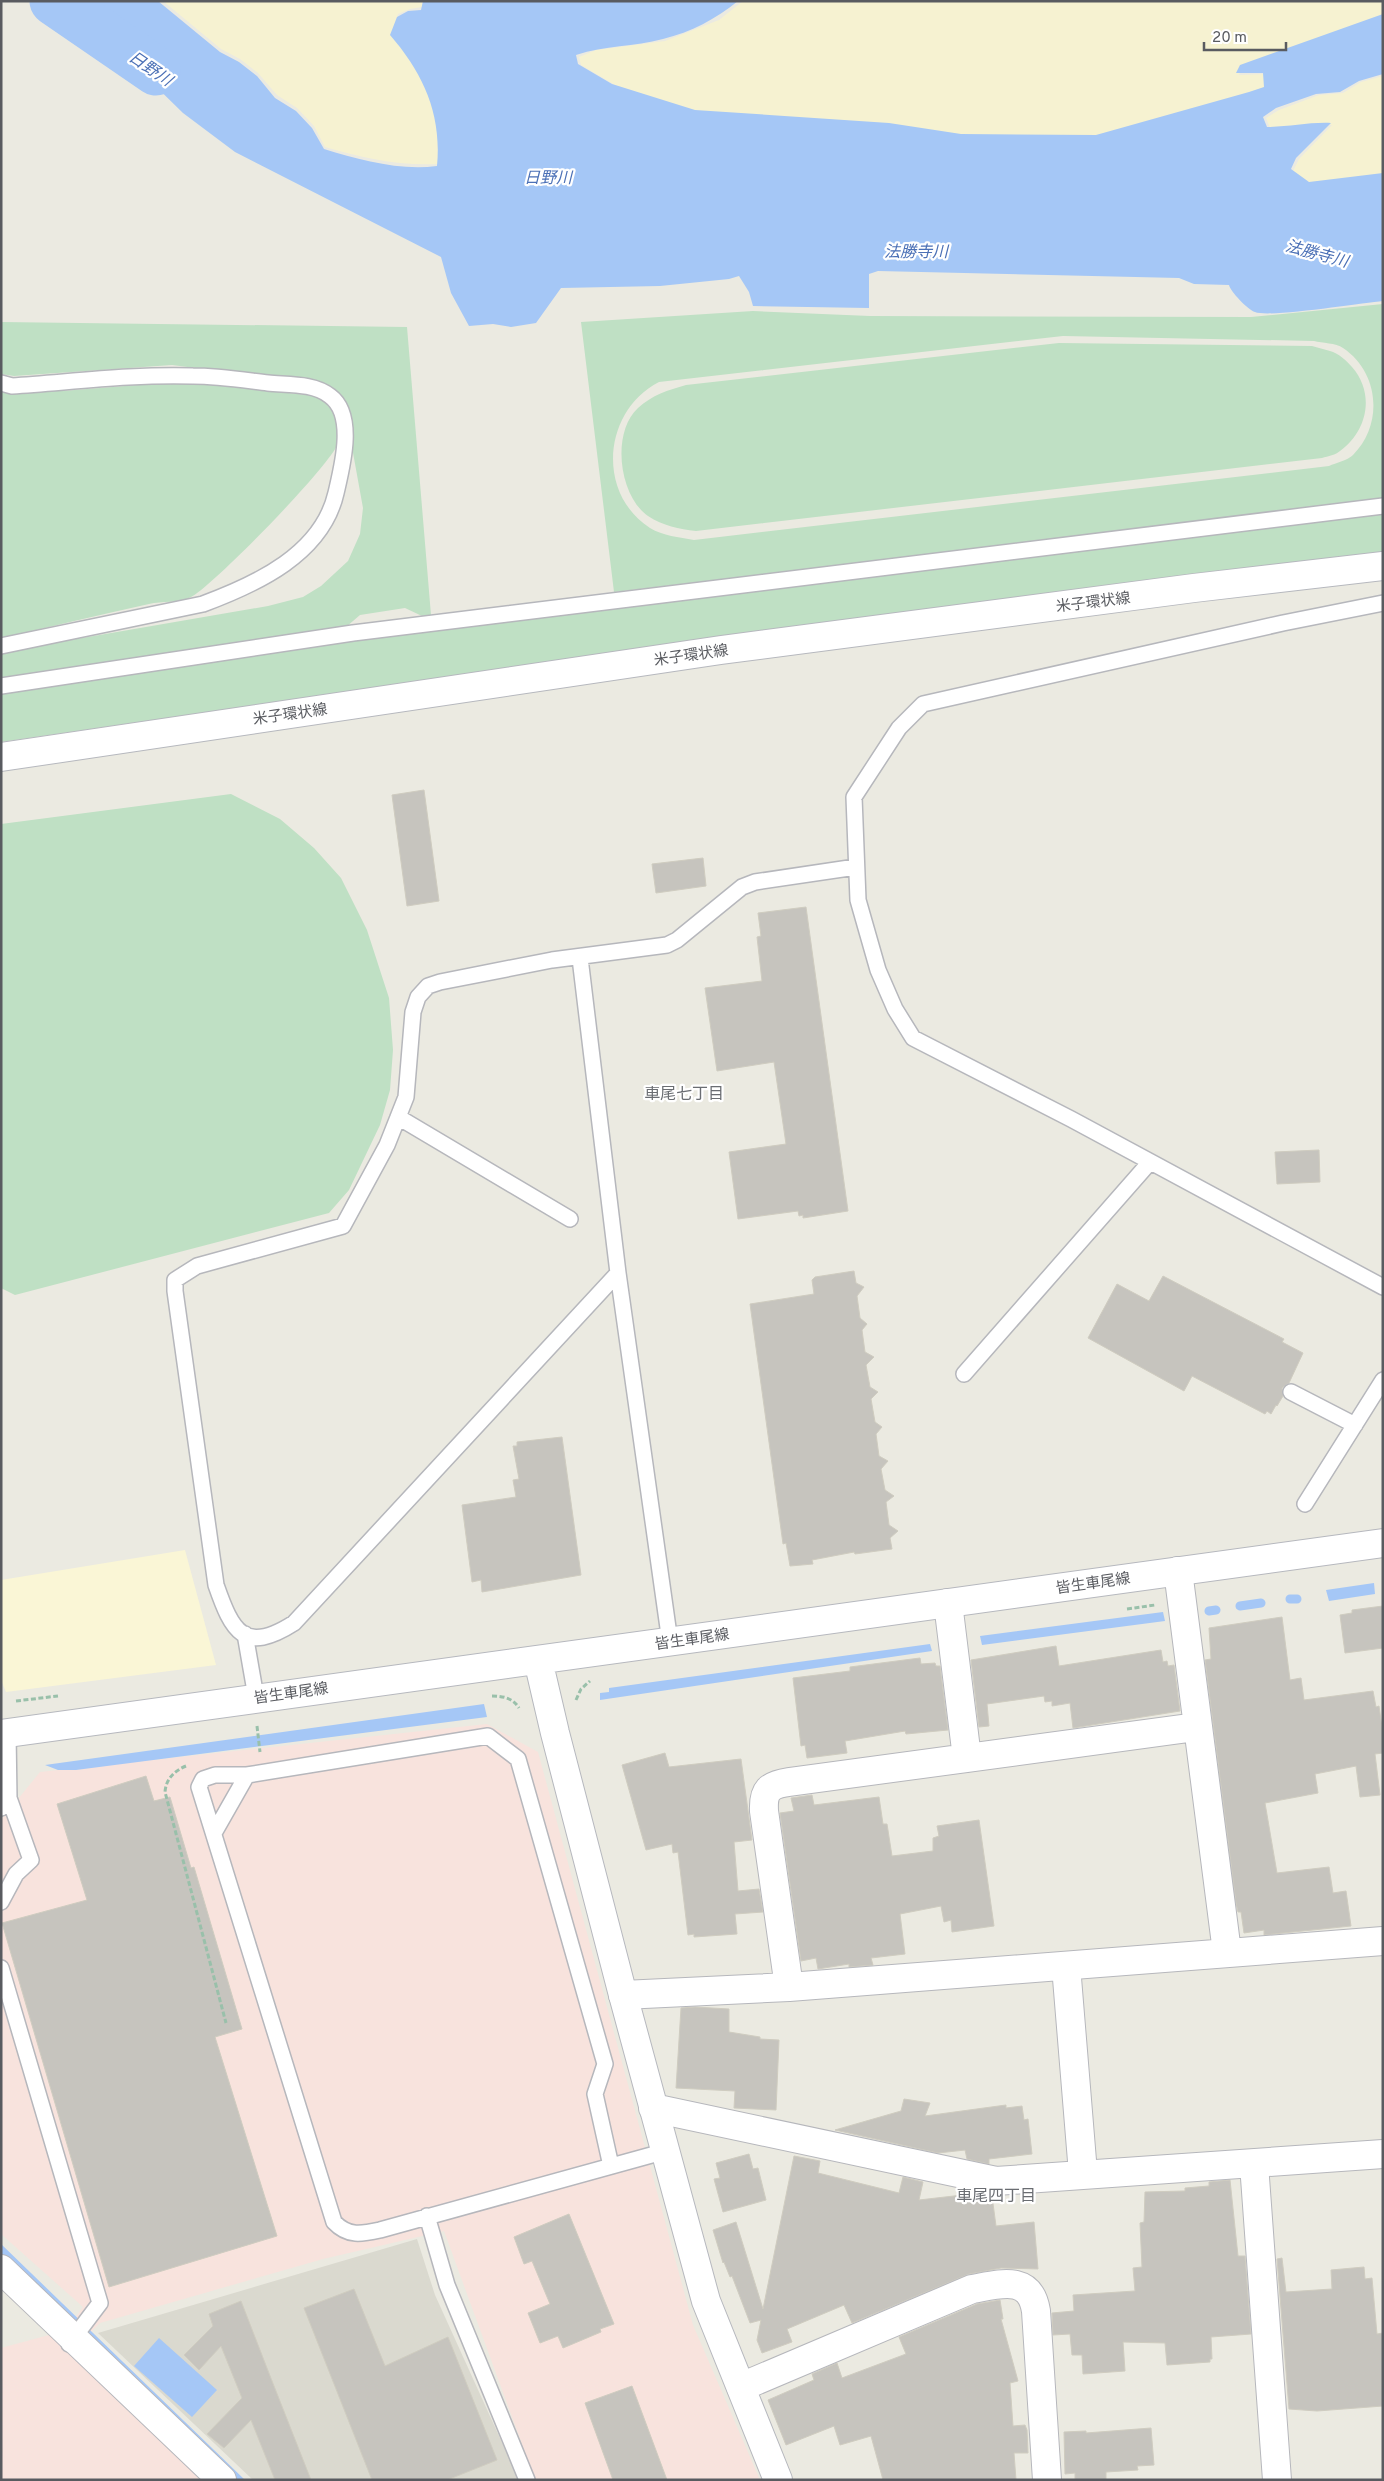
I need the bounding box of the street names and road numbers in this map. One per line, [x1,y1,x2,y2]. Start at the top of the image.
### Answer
street label: 米子環状線 [1055,588,1132,617]
street label: 米子環状線 [653,641,730,671]
street label: 米子環状線 [252,700,329,730]
street label: 皆生車尾線 [1055,1570,1132,1599]
street label: 皆生車尾線 [654,1626,731,1655]
street label: 皆生車尾線 [253,1680,330,1709]

